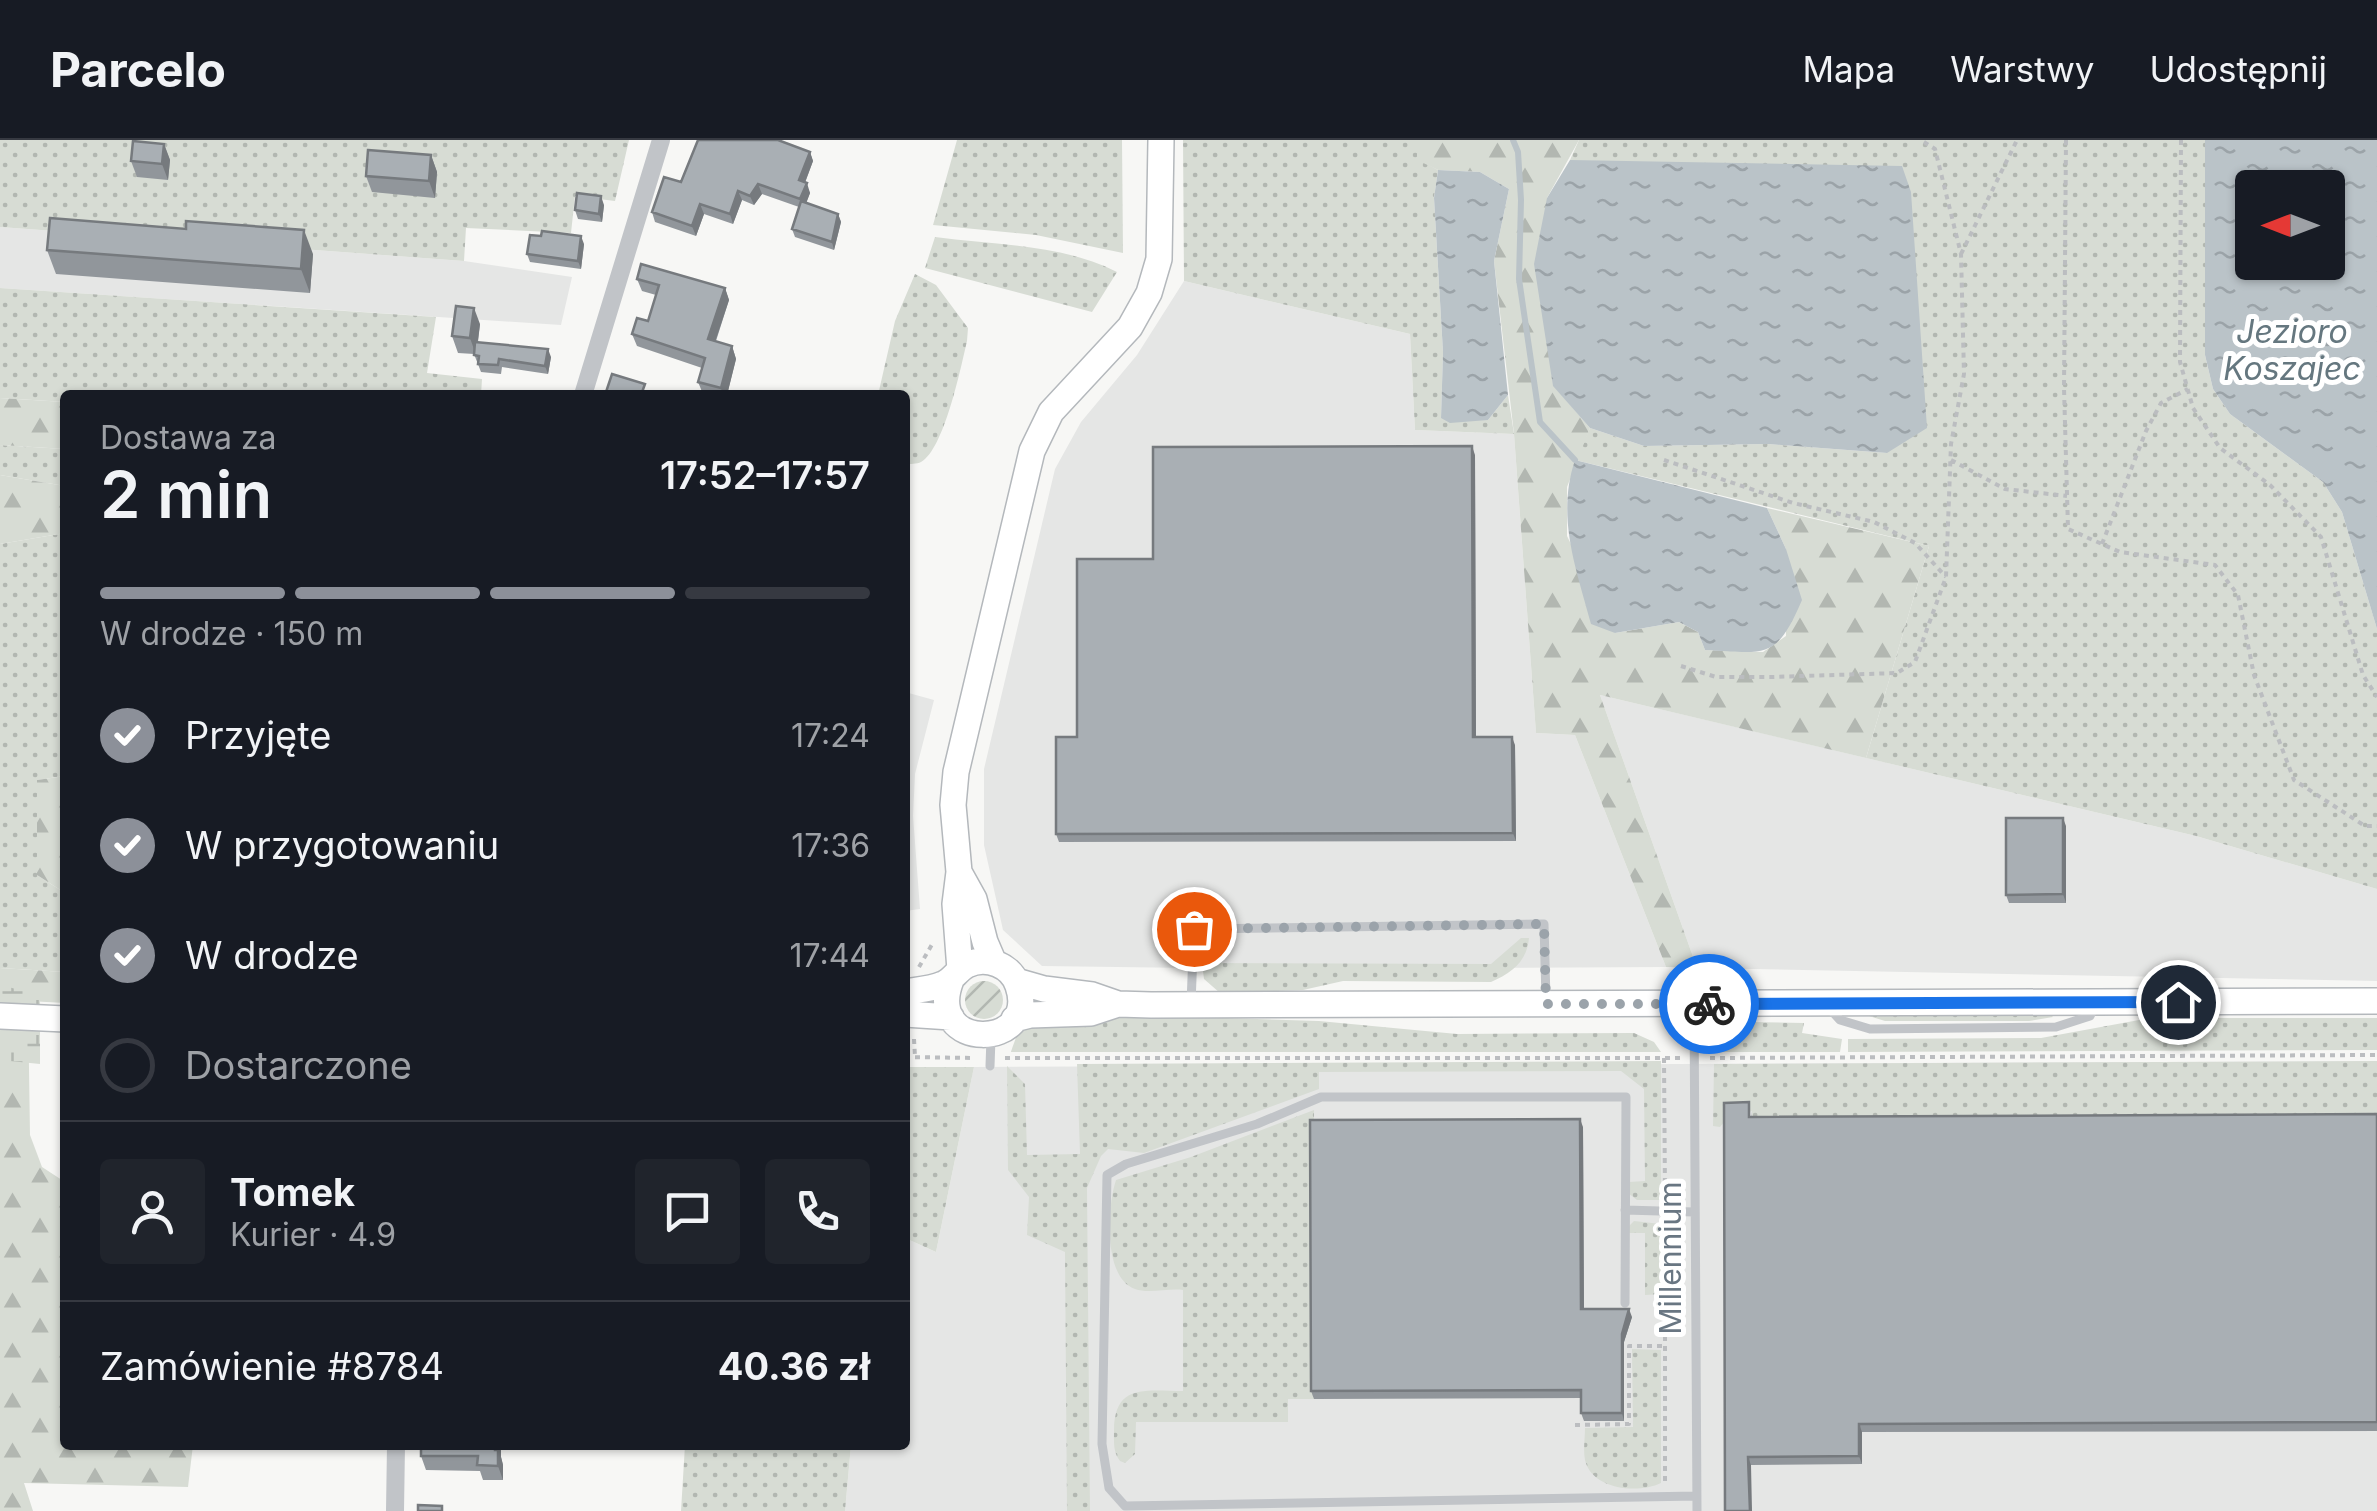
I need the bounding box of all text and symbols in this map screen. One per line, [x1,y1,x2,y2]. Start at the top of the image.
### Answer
text: Parcelo [50,40,226,99]
text: Mapa [1802,48,1895,90]
text: Warstwy [1950,48,2094,90]
text: Udostępnij [2149,48,2327,90]
north arrow [2235,170,2345,280]
map controls [2235,170,2345,280]
water label: Jezioro Koszajec [2223,312,2361,388]
text: Dostawa za [100,418,277,457]
text: 17:52–17:57 [660,452,870,498]
text: 2 min [100,455,272,534]
text: W drodze · 150 m [100,614,363,653]
icon: check [100,708,155,763]
text: Przyjęte [185,712,332,758]
text: 17:24 [791,716,870,755]
icon: check [100,818,155,873]
text: W przygotowaniu [185,822,499,868]
text: 17:36 [791,826,870,865]
pin [1152,887,1237,972]
icon: bag [1167,902,1222,957]
icon: check [100,928,155,983]
text: W drodze [185,932,359,978]
text: 17:44 [789,936,870,975]
courier [1659,954,1759,1054]
pin [2136,960,2221,1045]
icon: home [2151,975,2206,1030]
icon: bike [1682,977,1737,1032]
text: Dostarczone [185,1042,412,1088]
button: person [100,1159,205,1264]
button: chat [635,1159,740,1264]
button: phone [765,1159,870,1264]
text: Tomek [230,1169,355,1215]
street label: Millennium [1652,1181,1688,1335]
text: Kurier · 4.9 [230,1215,396,1254]
text: Zamówienie #8784 [100,1343,444,1389]
text: 40.36 zł [718,1343,870,1389]

